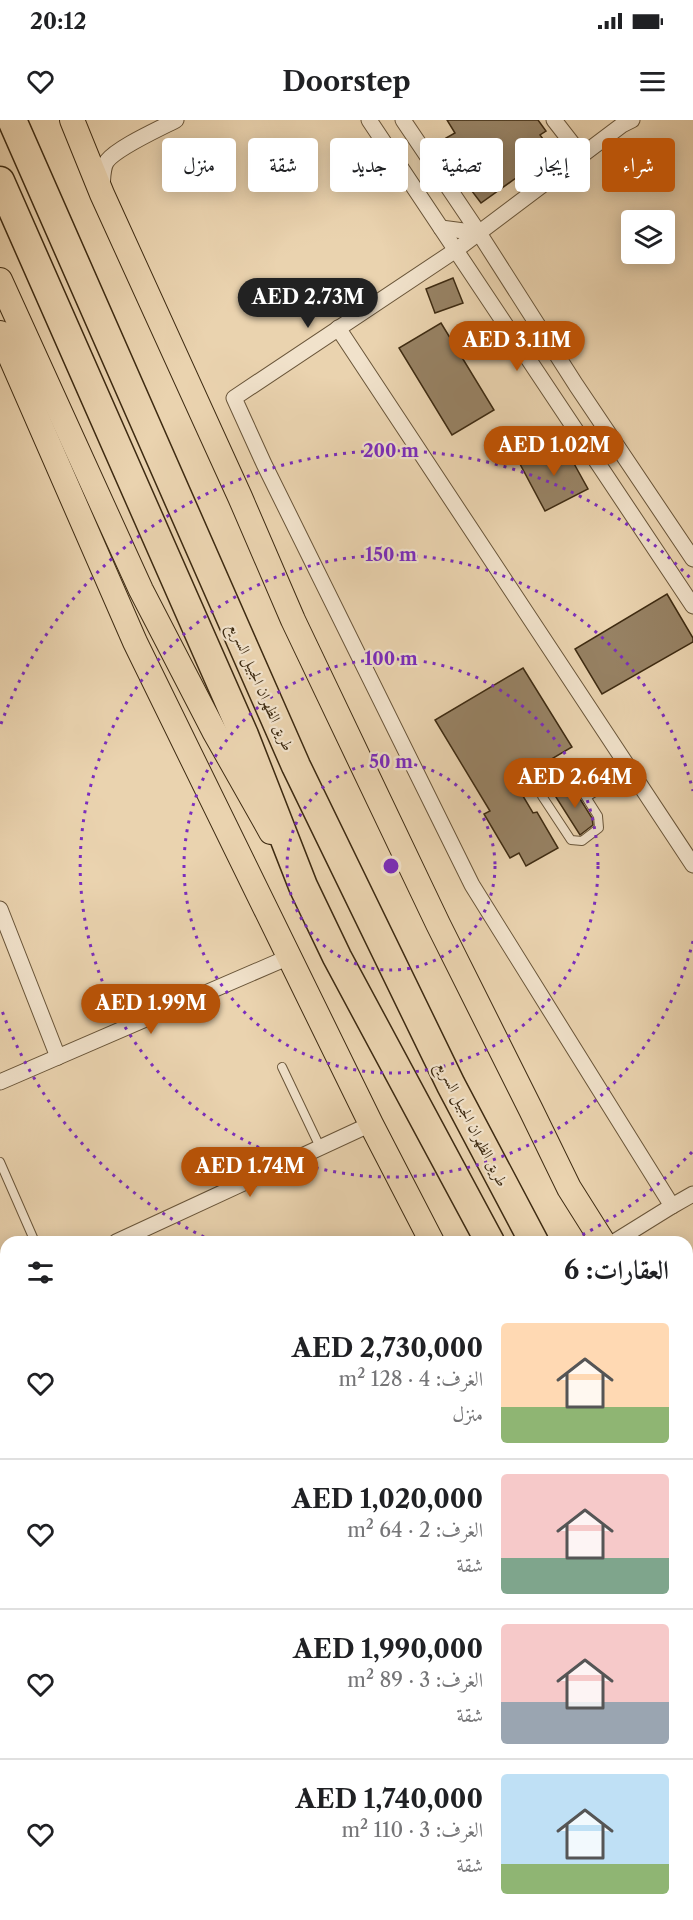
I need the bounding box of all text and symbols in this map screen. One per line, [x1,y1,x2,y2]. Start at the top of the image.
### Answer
text: 20:12 [30,8,86,35]
icon: heart [24,65,57,98]
text: Doorstep [282,65,411,98]
icon: menu [636,65,669,98]
chip: منزل [162,138,236,192]
chip: شقة [248,138,318,192]
chip: جديد [330,138,408,192]
chip: تصفية [420,138,503,192]
chip: إيجار [515,138,590,192]
chip: شراء [602,138,675,192]
map controls [621,210,675,264]
button: layers [621,210,675,264]
pin: AED 2.73M [239,278,377,329]
text: AED 2.73M [252,285,364,309]
pin: AED 3.11M [448,321,586,372]
text: AED 3.11M [463,328,571,352]
pin: AED 1.02M [485,426,623,477]
text: AED 1.02M [498,433,610,457]
text: 200 m [363,440,419,462]
text: 150 m [365,544,417,566]
street label: طريق الظهران الجبيل السريع [220,620,298,756]
text: 100 m [364,648,418,670]
text: 50 m [369,751,413,773]
pin: AED 2.64M [506,758,644,809]
text: AED 2.64M [518,765,632,789]
centre of rings [381,856,401,876]
pin: AED 1.99M [82,984,220,1035]
text: AED 1.99M [95,991,207,1015]
street label: طريق الظهران الجبيل السريع [428,1058,512,1192]
pin: AED 1.74M [181,1147,319,1198]
text: AED 1.74M [195,1154,305,1178]
text: العقارات: 6 [564,1254,669,1286]
icon: filters [24,1256,57,1289]
text: AED 2,730,000 [292,1332,483,1364]
icon: home [549,1347,621,1419]
icon: heart [24,1367,57,1400]
text: الغرف: 4 · 128 m² [339,1367,483,1391]
text: منزل [452,1402,483,1426]
text: AED 1,020,000 [292,1483,483,1515]
icon: home [549,1498,621,1570]
icon: heart [24,1518,57,1551]
text: الغرف: 2 · 64 m² [347,1518,483,1542]
text: شقة [457,1553,483,1577]
text: AED 1,990,000 [293,1633,483,1665]
icon: home [549,1648,621,1720]
icon: heart [24,1668,57,1701]
text: الغرف: 3 · 89 m² [347,1668,483,1692]
text: شقة [457,1703,483,1727]
text: AED 1,740,000 [296,1783,483,1815]
icon: home [549,1798,621,1870]
icon: heart [24,1818,57,1851]
text: الغرف: 3 · 110 m² [341,1818,483,1842]
text: شقة [457,1853,483,1877]

